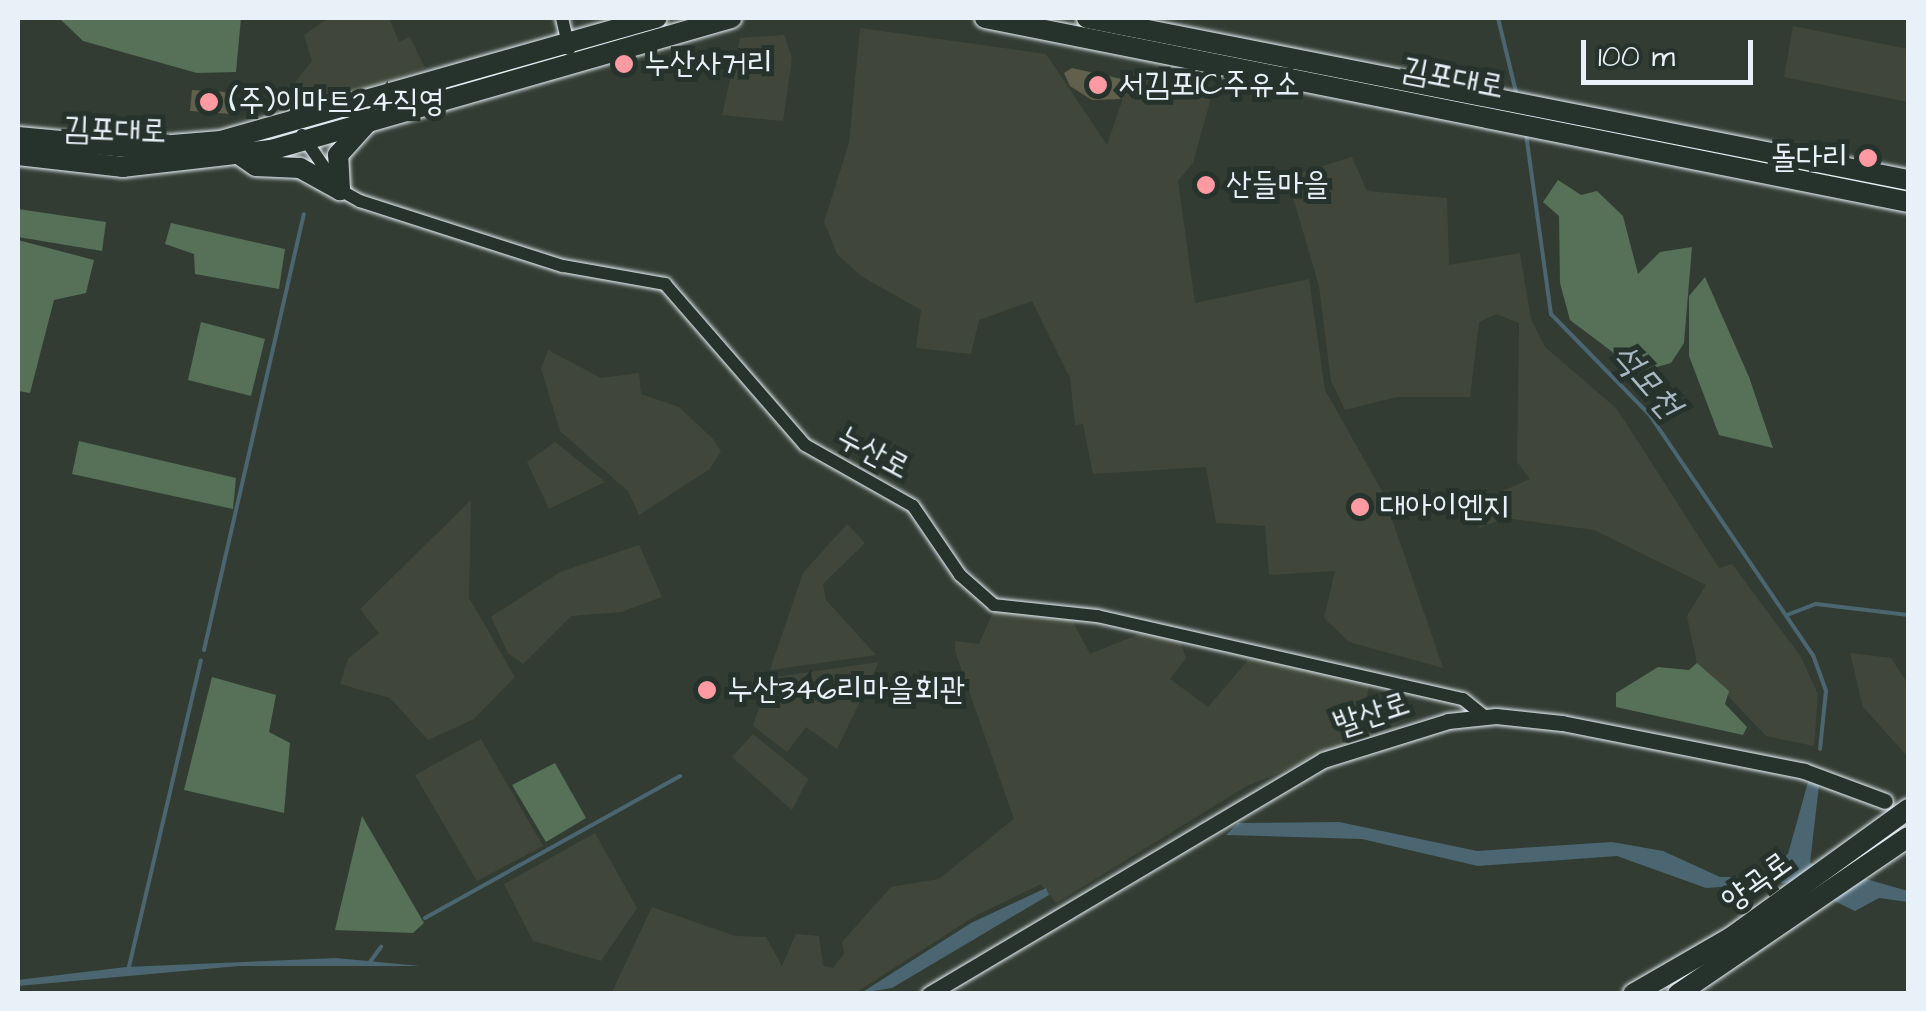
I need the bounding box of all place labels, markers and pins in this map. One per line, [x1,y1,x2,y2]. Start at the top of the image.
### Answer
place label: 누산사거리 [644,45,773,83]
marker: 누산사거리 [613,53,635,75]
place label: 서김포IC주유소 [1118,66,1300,104]
marker: 서김포IC주유소 [1087,74,1109,96]
place label: (주)이마트24직영 [229,83,444,121]
marker: (주)이마트24직영 [198,91,220,113]
place label: 돌다리 [1771,139,1848,177]
marker: 돌다리 [1857,147,1879,169]
place label: 산들마을 [1226,166,1329,204]
marker: 산들마을 [1195,174,1217,196]
place label: 대아이엔지 [1380,488,1509,526]
marker: 대아이엔지 [1349,496,1371,518]
place label: 누산346리마을회관 [727,671,965,709]
marker: 누산346리마을회관 [696,679,718,701]

